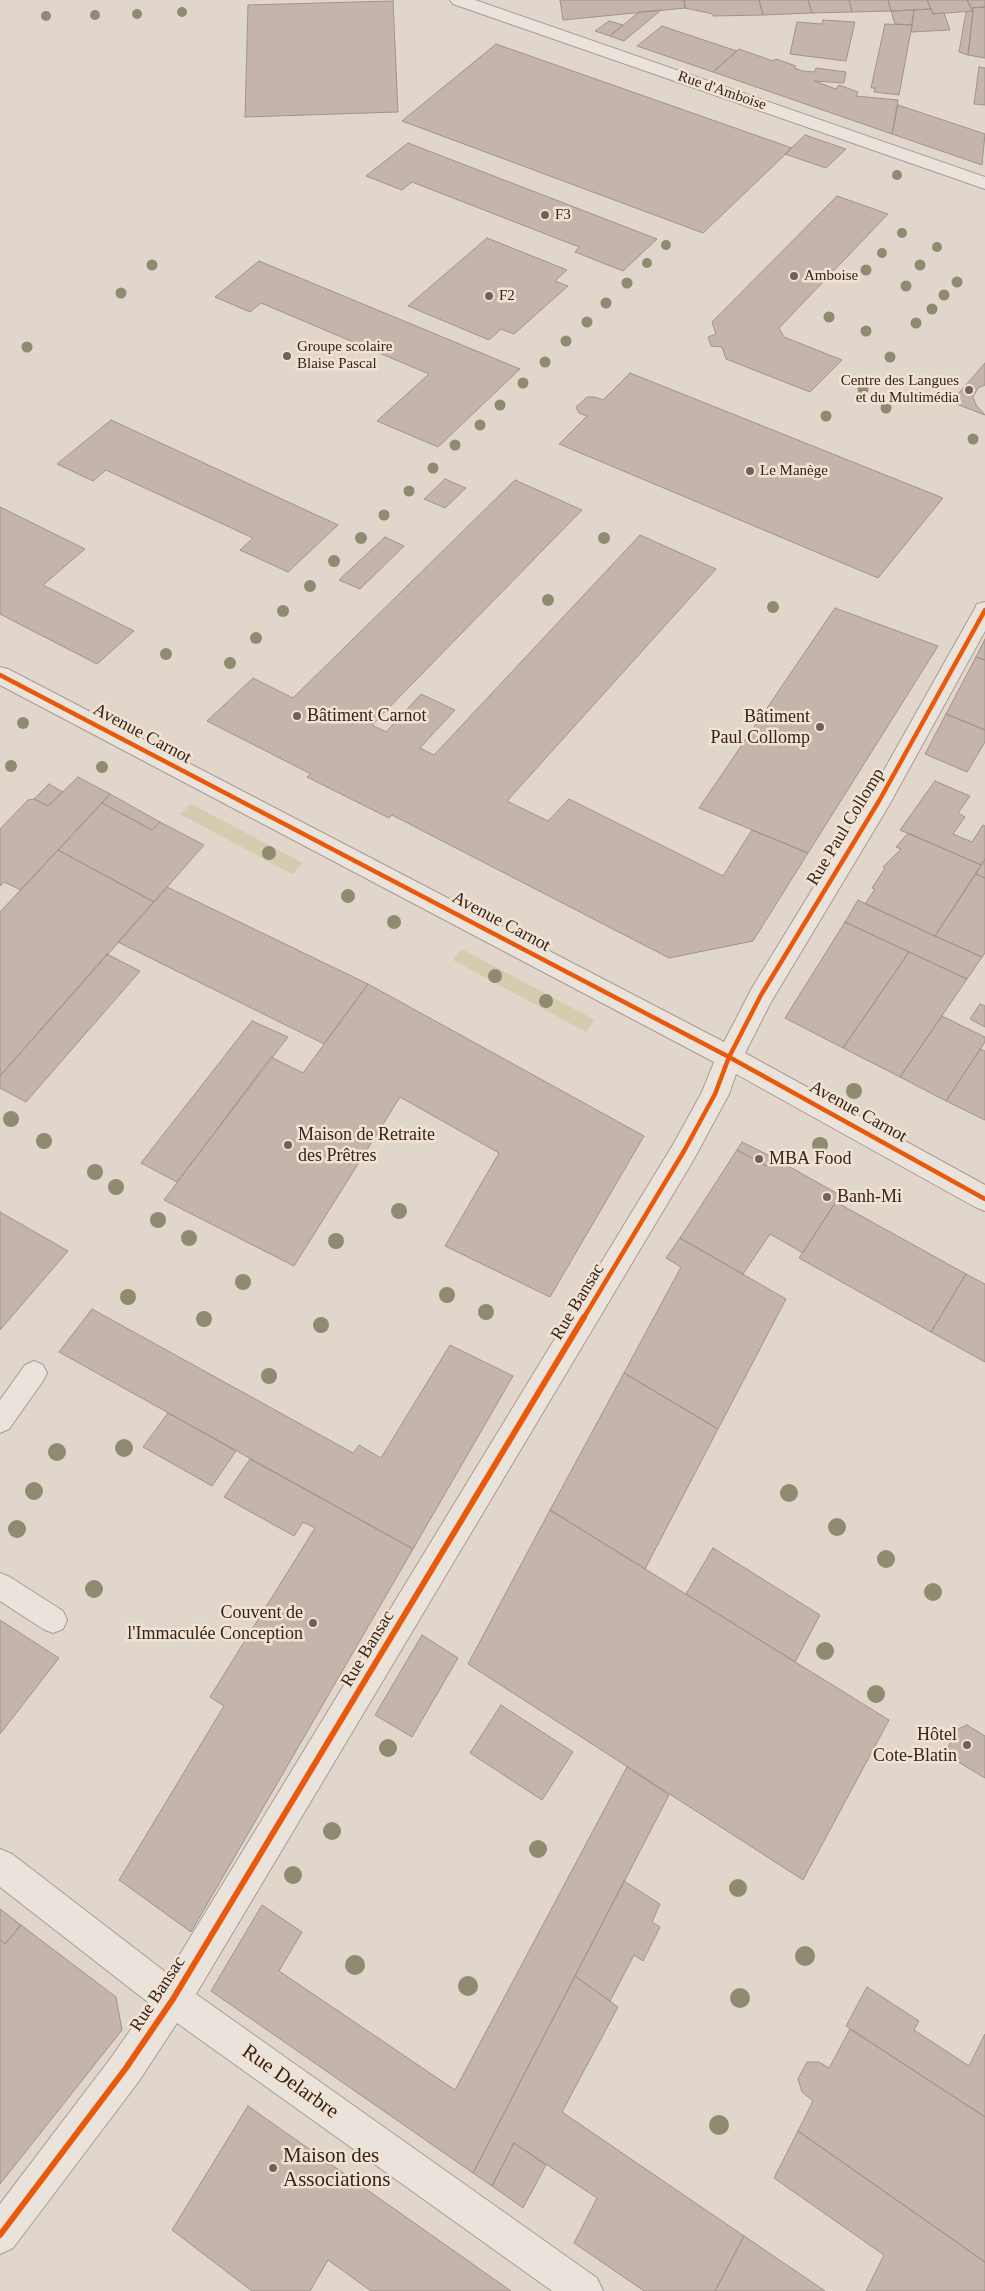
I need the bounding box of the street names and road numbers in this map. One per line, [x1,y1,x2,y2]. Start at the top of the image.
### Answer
street label: Rue d'Amboise [675,67,769,115]
street label: Avenue Carnot [89,699,195,769]
street label: Rue Paul Collomp [802,764,890,890]
street label: Avenue Carnot [448,887,554,957]
street label: Avenue Carnot [805,1076,911,1148]
street label: Rue Bansac [547,1260,609,1344]
street label: Rue Bansac [337,1607,399,1691]
street label: Rue Bansac [126,1952,190,2036]
street label: Rue Delarbre [237,2039,343,2125]

